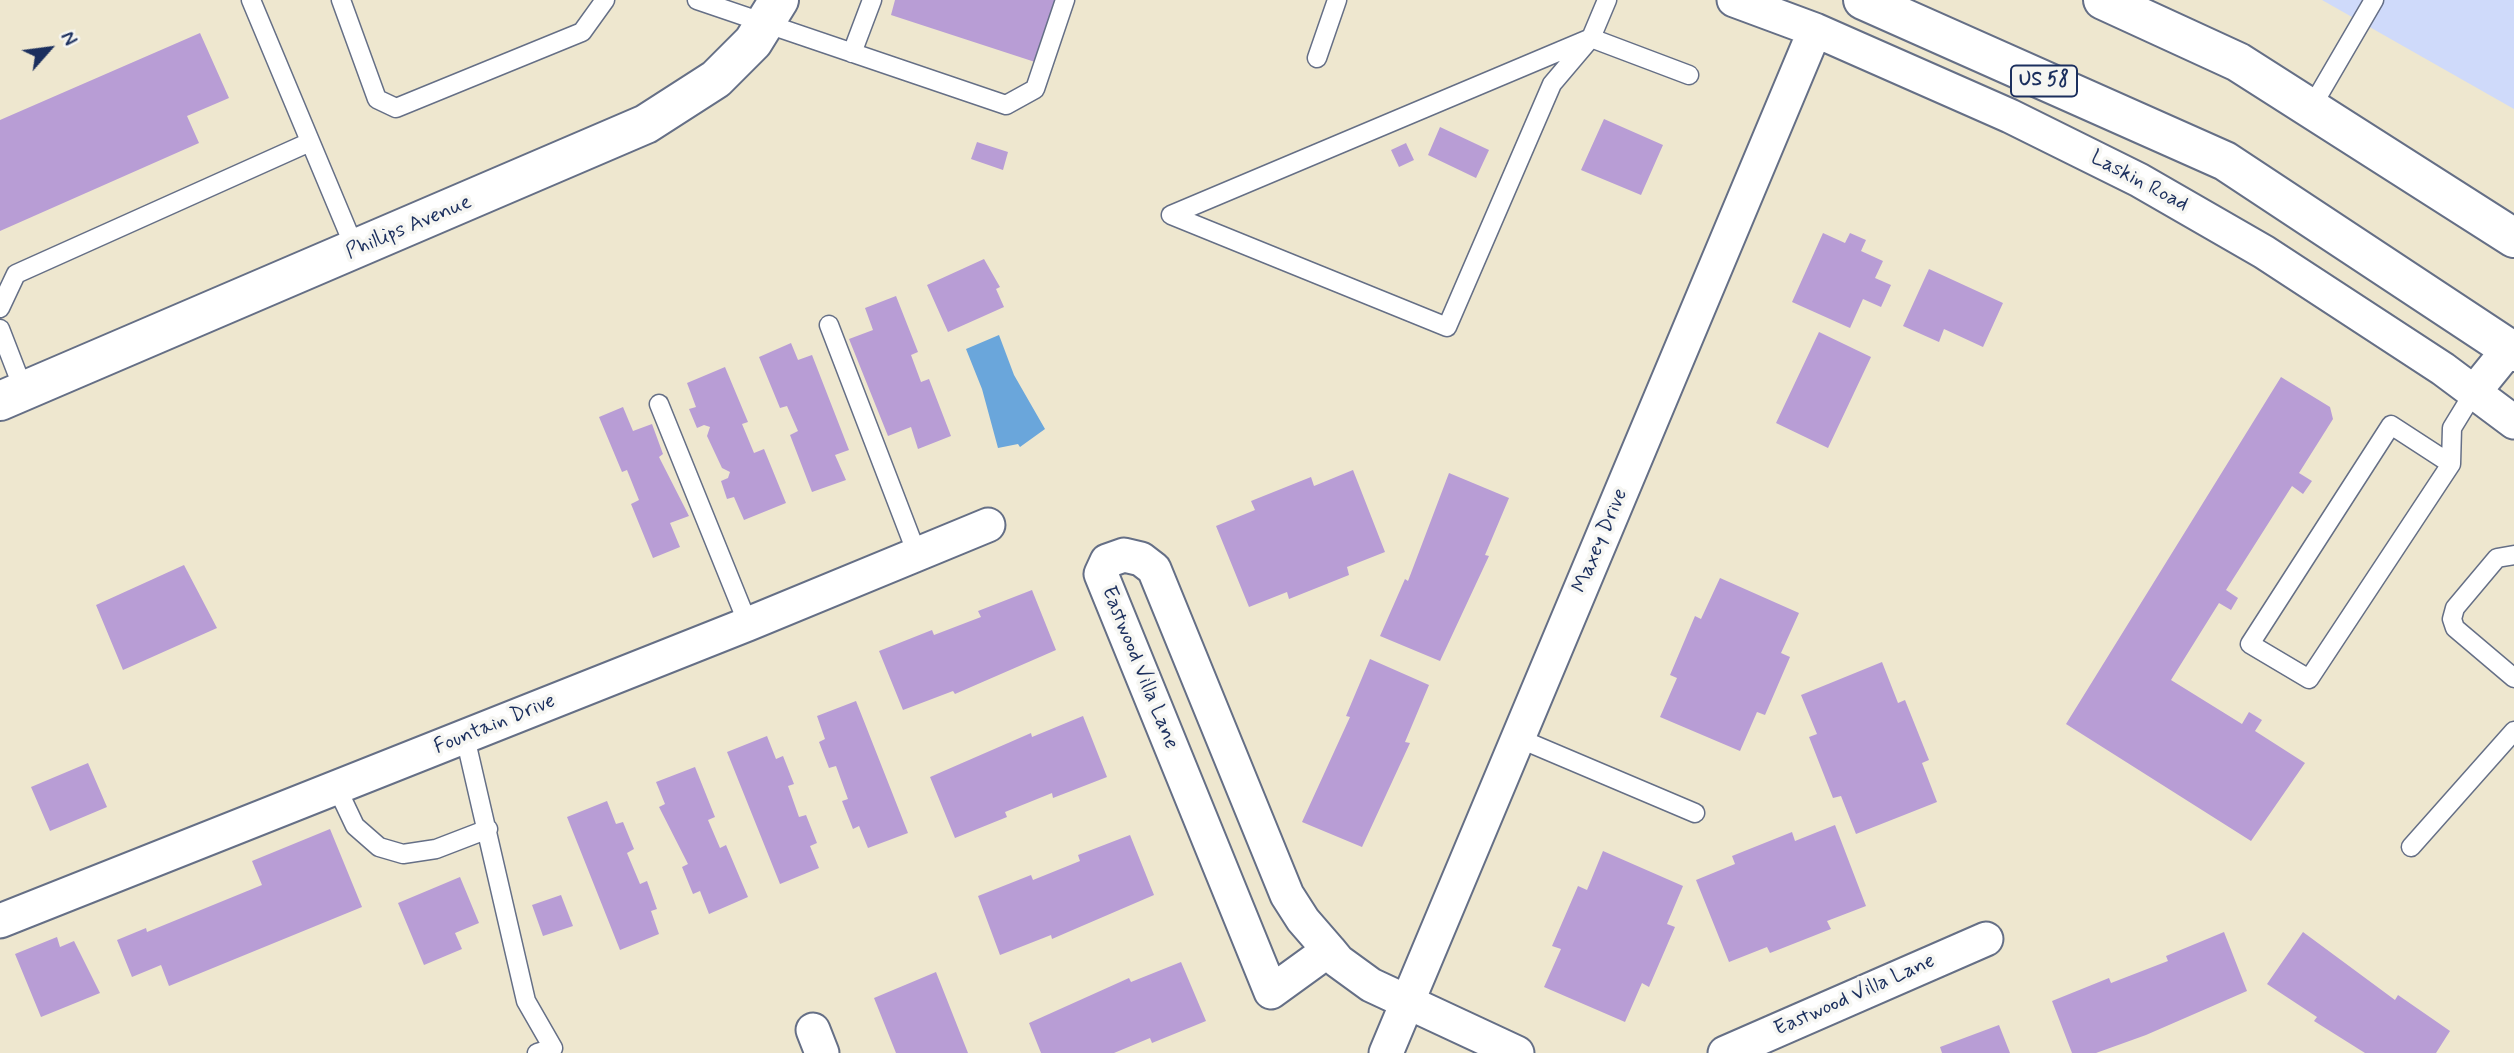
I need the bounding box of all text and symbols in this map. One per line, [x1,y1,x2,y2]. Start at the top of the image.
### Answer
north arrow [14,14,84,84]
text: N [54,27,82,50]
road number: US 58 [2011,66,2077,96]
street label: Laskin Road [2086,146,2192,218]
street label: Phillips Avenue [342,190,476,266]
street label: Maxey Drive [1568,485,1634,597]
street label: Eastwood Villa Lane [1095,583,1183,753]
street label: Fountain Drive [431,689,559,761]
street label: Eastwood Villa Lane [1771,949,1939,1043]

